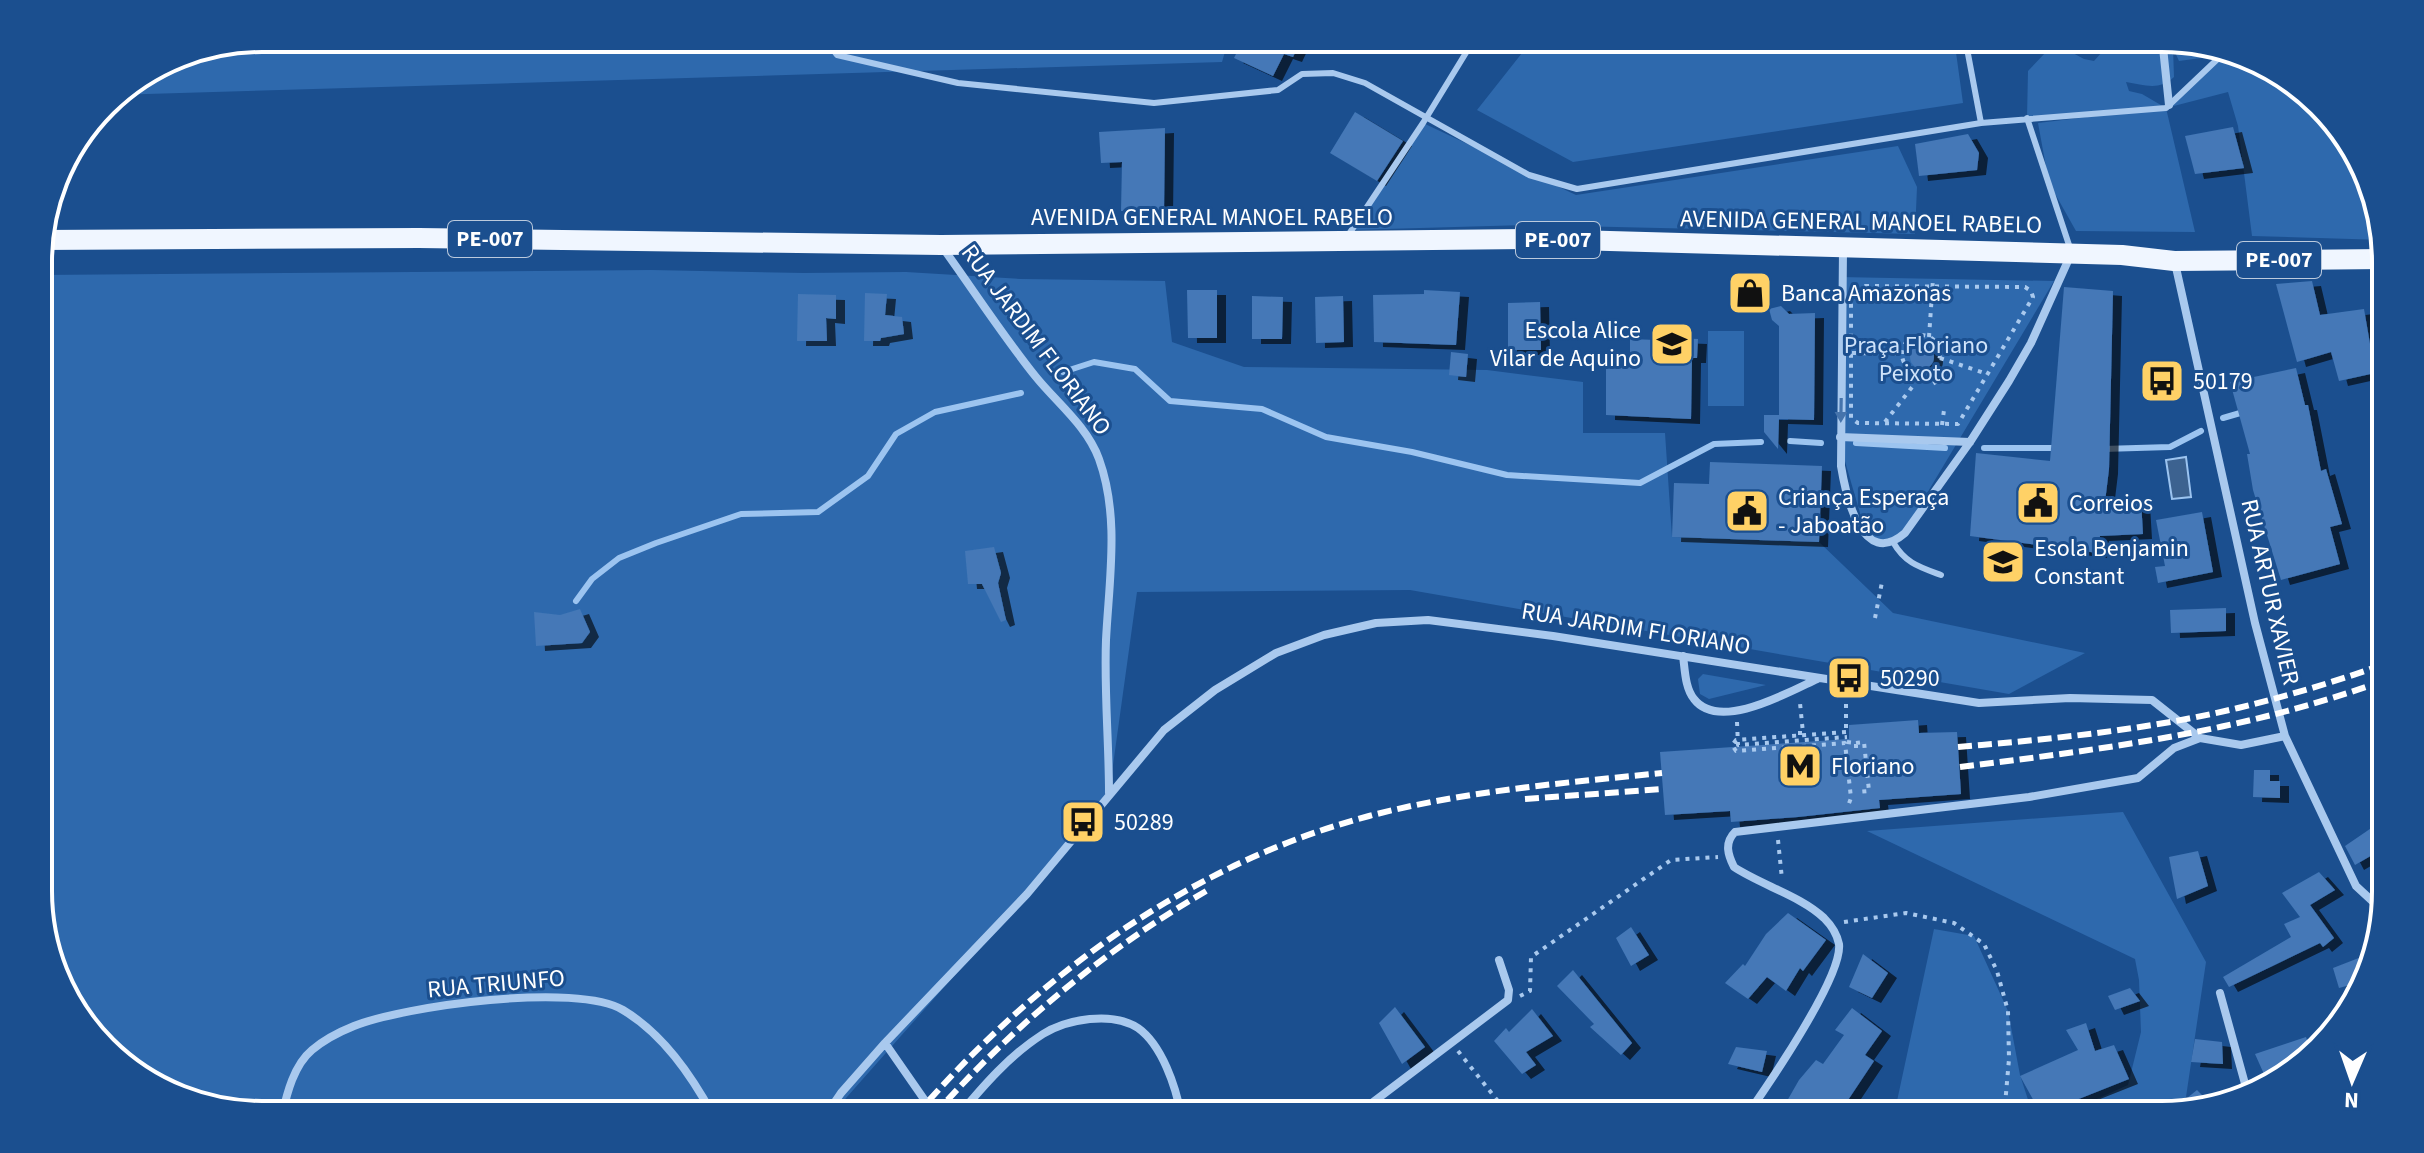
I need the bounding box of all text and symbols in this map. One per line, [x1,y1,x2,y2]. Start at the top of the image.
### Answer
street label: AVENIDA GENERAL MANOEL RABELO [1031,200,1393,235]
street label: AVENIDA GENERAL MANOEL RABELO [1680,201,2042,243]
road number: PE-007 [448,221,532,257]
road number: PE-007 [1516,222,1600,258]
street label: RUA JARDIM FLORIANO [952,237,1120,443]
road number: PE-007 [2237,242,2321,278]
shop icon: Banca Amazonas [1726,269,1774,317]
place label: Banca Amazonas [1781,276,1951,311]
place label: Escola Alice Vilar de Aquino [1490,313,1641,376]
school or university icon: Escola Alice Vilar de Aquino [1648,320,1696,368]
park label: Praça Floriano Peixoto [1844,328,1988,391]
bus stop icon: 50179 [2138,357,2186,405]
place label: 50179 [2193,364,2253,399]
one-way arrow [1834,398,1847,423]
public building icon: Correios [2014,479,2062,527]
place label: Criança Esperaça - Jaboatão [1778,480,1949,543]
place label: Correios [2069,486,2153,521]
public building icon: Criança Esperaça - Jaboatão [1723,487,1771,535]
street label: RUA ARTUR XAVIER [2232,496,2308,689]
place label: Esola Benjamin Constant [2034,531,2189,594]
school or university icon: Esola Benjamin Constant [1979,538,2027,586]
street label: RUA JARDIM FLORIANO [1519,594,1753,664]
bus stop icon: 50290 [1825,654,1873,702]
place label: 50290 [1880,661,1940,696]
metro station icon: Floriano [1776,742,1824,790]
place label: Floriano [1831,749,1914,784]
bus stop icon: 50289 [1059,798,1107,846]
place label: 50289 [1114,805,1174,840]
street label: RUA TRIUNFO [426,961,566,1007]
north arrow [2312,1041,2392,1121]
text: N [2343,1084,2359,1116]

